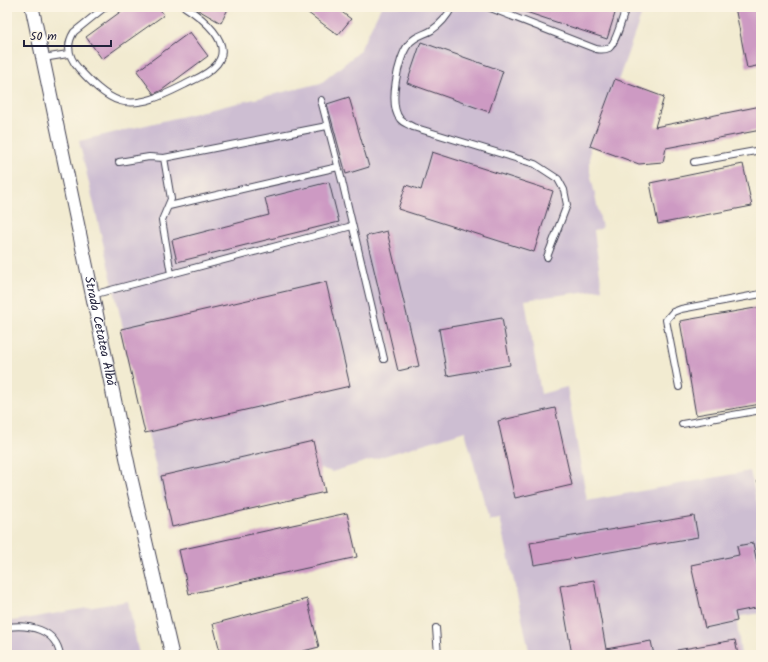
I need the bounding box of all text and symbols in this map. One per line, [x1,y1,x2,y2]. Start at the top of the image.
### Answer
scale bar [24,22,111,48]
text: 50 m [30,27,57,46]
street label: Strada Cetatea Albă [78,274,122,389]

